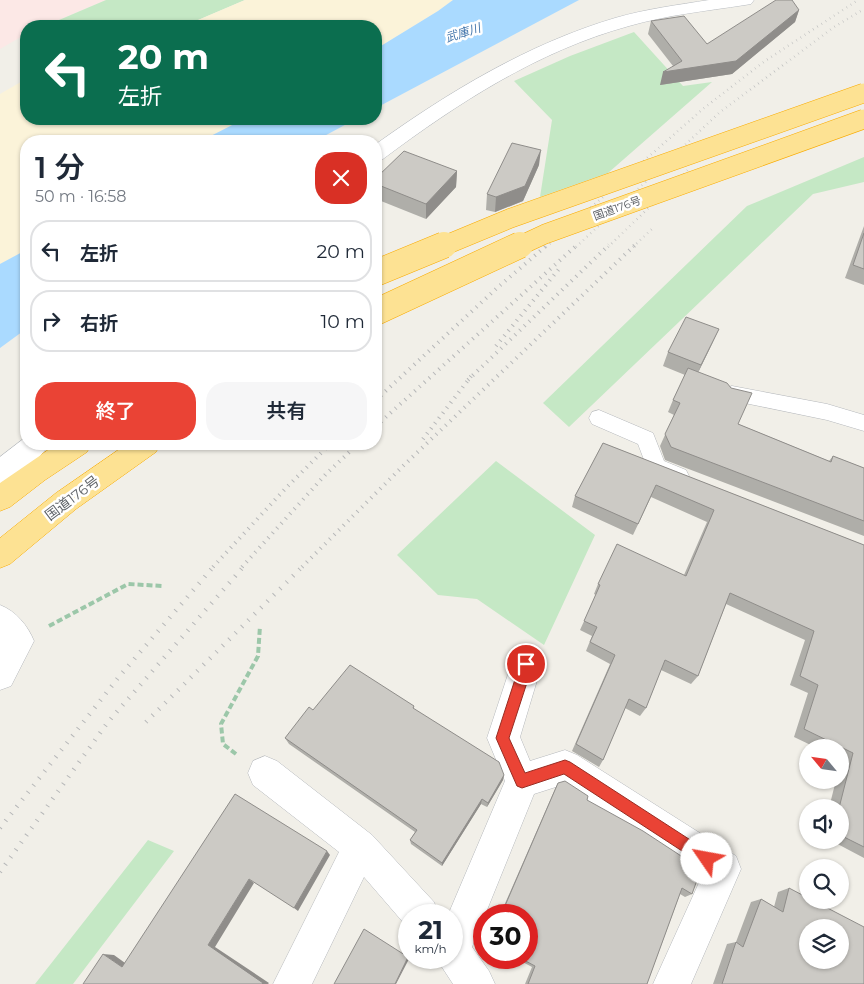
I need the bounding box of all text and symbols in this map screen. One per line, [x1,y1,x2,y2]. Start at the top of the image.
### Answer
water label: 武庫川 [443,19,484,45]
text: 20 m [118,35,209,78]
icon: left [35,40,100,105]
text: 左折 [118,83,162,110]
text: 1 分 [35,149,85,186]
button: close [315,152,367,204]
text: 50 m · 16:58 [35,187,126,206]
street label: 国道176号 [591,193,643,223]
icon: left [37,237,65,265]
text: 20 m [317,240,365,263]
text: 左折 [80,242,118,265]
icon: right [37,307,65,335]
text: 10 m [320,310,365,333]
text: 右折 [80,312,118,335]
button: 終了 [35,382,196,440]
button: 共有 [206,382,367,440]
street label: 国道176号 [41,472,103,524]
pin [505,643,547,685]
icon: arrive [512,650,540,678]
north arrow [799,739,849,789]
map controls [799,739,849,969]
button: sound [799,799,849,849]
position arrow [680,832,732,884]
button: search [799,859,849,909]
speed limit sign: 30 [473,904,538,969]
text: 21 [418,915,443,945]
button: layers [799,919,849,969]
text: km/h [414,941,447,956]

